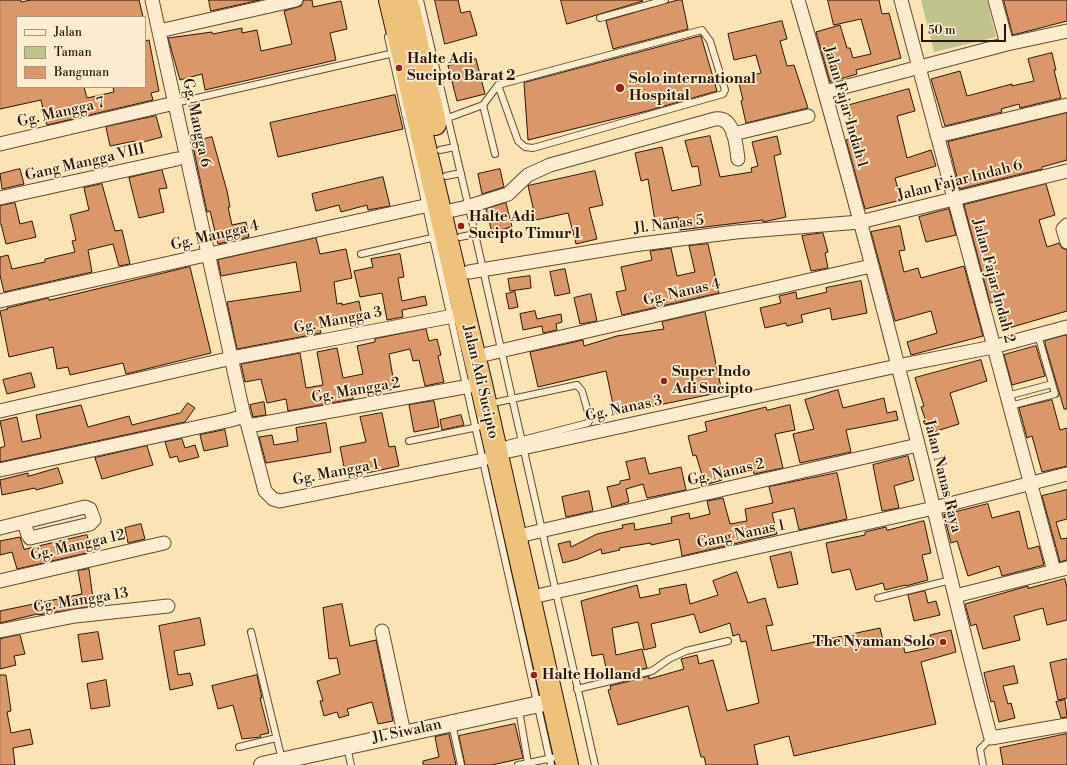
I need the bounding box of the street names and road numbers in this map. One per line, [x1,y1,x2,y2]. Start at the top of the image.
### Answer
street label: Jalan Fajar Indah 1 [819,44,871,170]
street label: Gg. Mangga 6 [178,77,214,169]
street label: Gg. Mangga 7 [16,94,106,132]
street label: Gang Mangga VIII [23,140,147,186]
street label: Jalan Fajar Indah 6 [896,157,1024,205]
street label: Jl. Nanas 5 [633,212,705,238]
street label: Gg. Mangga 4 [169,217,261,255]
street label: Jalan Fajar Indah 2 [968,217,1018,345]
street label: Gg. Nanas 4 [642,275,722,311]
street label: Gg. Mangga 3 [292,304,384,338]
street label: Jalan Adi Sucipto [458,323,502,441]
street label: Gg. Mangga 2 [310,374,402,408]
street label: Gg. Nanas 3 [584,392,664,426]
street label: Jalan Nanas Raya [919,418,965,534]
street label: Gg. Nanas 2 [686,455,766,491]
street label: Gg. Mangga 1 [291,456,381,490]
street label: Gang Nanas 1 [695,517,787,553]
street label: Gg. Mangga 12 [29,526,127,566]
street label: Gg. Mangga 13 [32,585,130,617]
street label: Jl. Siwalan [371,716,443,748]

